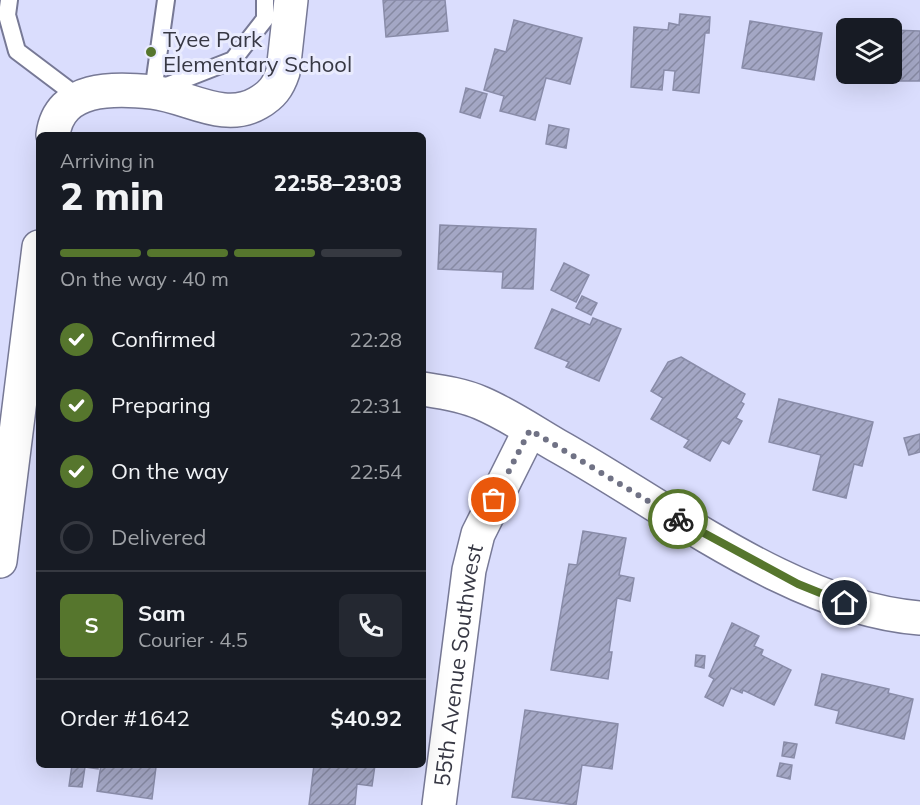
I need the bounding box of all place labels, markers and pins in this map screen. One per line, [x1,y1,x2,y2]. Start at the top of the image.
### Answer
place label: Tyee Park Elementary School [163,25,352,78]
marker: Tyee Park Elementary School [144,45,158,59]
pin [468,474,519,525]
pin [819,577,870,628]

